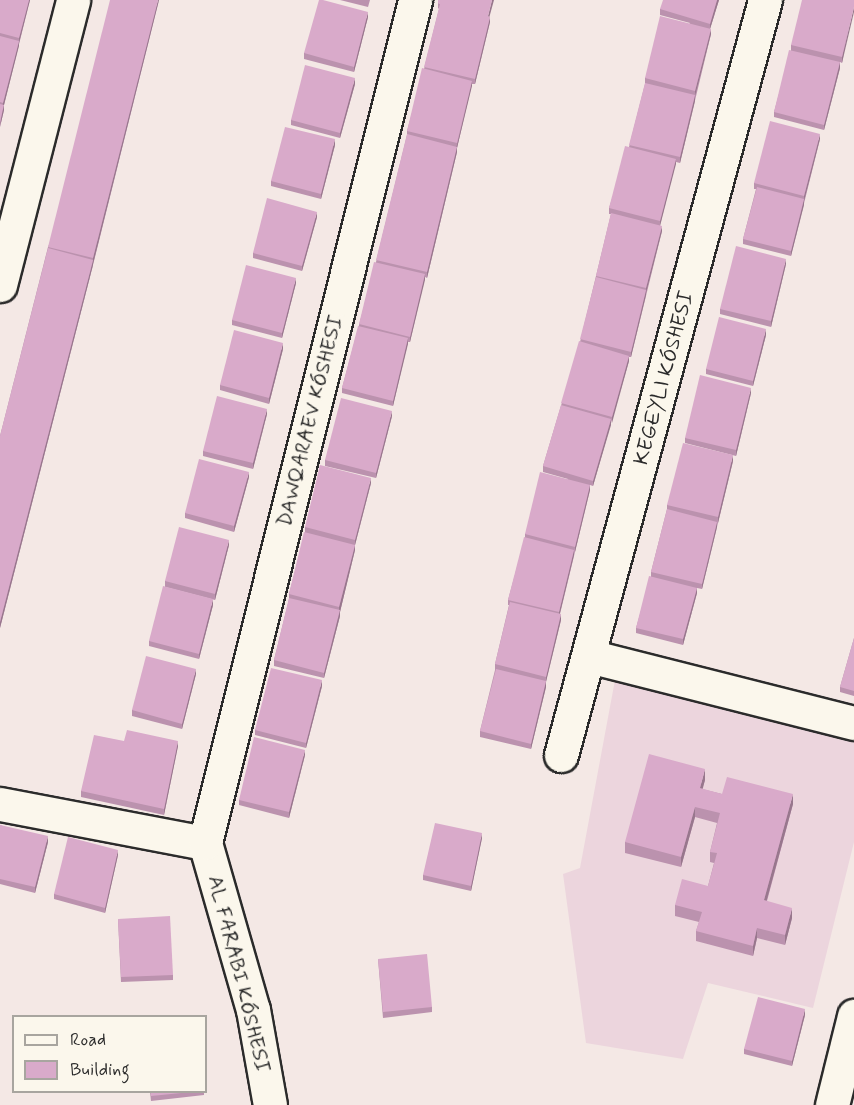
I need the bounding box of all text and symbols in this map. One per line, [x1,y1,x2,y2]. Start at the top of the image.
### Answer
street label: KEGEYLI KÓSHESI [629,288,699,468]
street label: DAWQARAEV KÓSHESI [271,311,349,531]
street label: AL FARABI KÓSHESI [203,876,275,1072]
legend [12,1015,207,1093]
text: Road [70,1028,106,1052]
text: Building [70,1058,130,1082]

